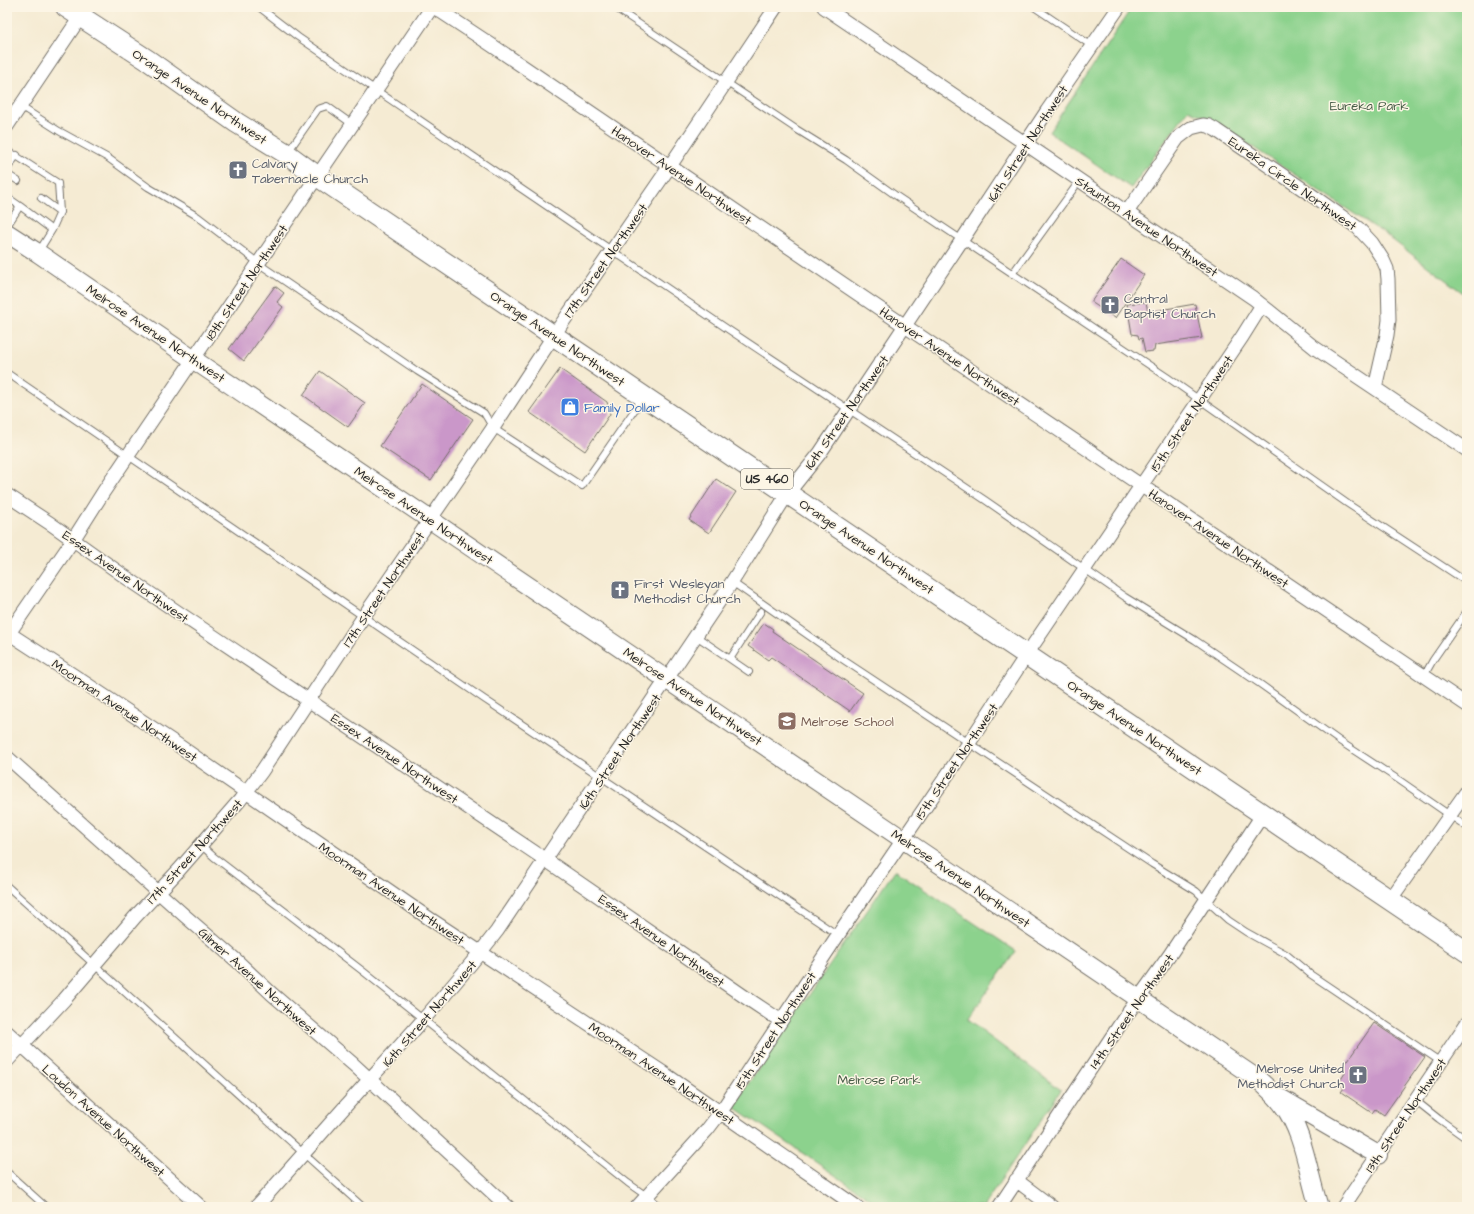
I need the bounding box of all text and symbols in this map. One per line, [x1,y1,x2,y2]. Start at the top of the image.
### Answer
street label: Orange Avenue Northwest [128,45,271,150]
street label: 16th Street Northwest [983,81,1073,205]
park label: Eureka Park [1330,97,1408,115]
street label: Hanover Avenue Northwest [608,122,756,230]
street label: Eureka Circle Northwest [1225,133,1361,235]
place label: Calvary Tabernacle Church [252,155,368,188]
church icon: Calvary Tabernacle Church [227,159,249,181]
street label: Staunton Avenue Northwest [1071,172,1222,282]
street label: 17th Street Northwest [560,199,652,321]
street label: 18th Street Northwest [201,221,293,344]
street label: Melrose Avenue Northwest [82,280,229,388]
street label: Orange Avenue Northwest [486,287,629,392]
place label: Central Baptist Church [1124,290,1216,323]
church icon: Central Baptist Church [1099,294,1121,316]
street label: Hanover Avenue Northwest [876,303,1024,411]
street label: 16th Street Northwest [801,351,894,473]
street label: 15th Street Northwest [1146,351,1238,475]
shop icon: Family Dollar [559,396,581,418]
place label: Family Dollar [584,399,660,418]
street label: Melrose Avenue Northwest [350,462,497,570]
road number: US 460 [741,469,793,489]
street label: Hanover Avenue Northwest [1145,485,1293,593]
street label: Orange Avenue Northwest [795,495,938,600]
street label: Essex Avenue Northwest [59,526,193,628]
street label: 17th Street Northwest [338,528,430,651]
place label: First Wesleyan Methodist Church [634,575,741,608]
church icon: First Wesleyan Methodist Church [609,579,631,601]
street label: Melrose Avenue Northwest [619,643,766,751]
street label: Moorman Avenue Northwest [48,655,201,767]
street label: Orange Avenue Northwest [1063,676,1206,781]
street label: 16th Street Northwest [574,690,666,813]
street label: 15th Street Northwest [911,699,1003,823]
street label: Essex Avenue Northwest [327,709,462,809]
school or university icon: Melrose School [776,710,798,732]
place label: Melrose School [801,713,894,731]
street label: 17th Street Northwest [143,795,247,908]
street label: Melrose Avenue Northwest [887,825,1034,933]
street label: Moorman Avenue Northwest [315,838,468,950]
street label: Essex Avenue Northwest [595,890,729,992]
street label: Gilmer Avenue Northwest [194,924,321,1040]
street label: 14th Street Northwest [1085,950,1179,1073]
street label: 16th Street Northwest [378,956,482,1071]
street label: 15th Street Northwest [731,968,821,1093]
street label: Moorman Avenue Northwest [585,1018,738,1130]
street label: 13th Street Northwest [1361,1054,1451,1176]
place label: Melrose United Methodist Church [1238,1060,1345,1093]
street label: Loudon Avenue Northwest [38,1061,169,1181]
church icon: Melrose United Methodist Church [1347,1064,1369,1086]
park label: Melrose Park [837,1071,921,1089]

